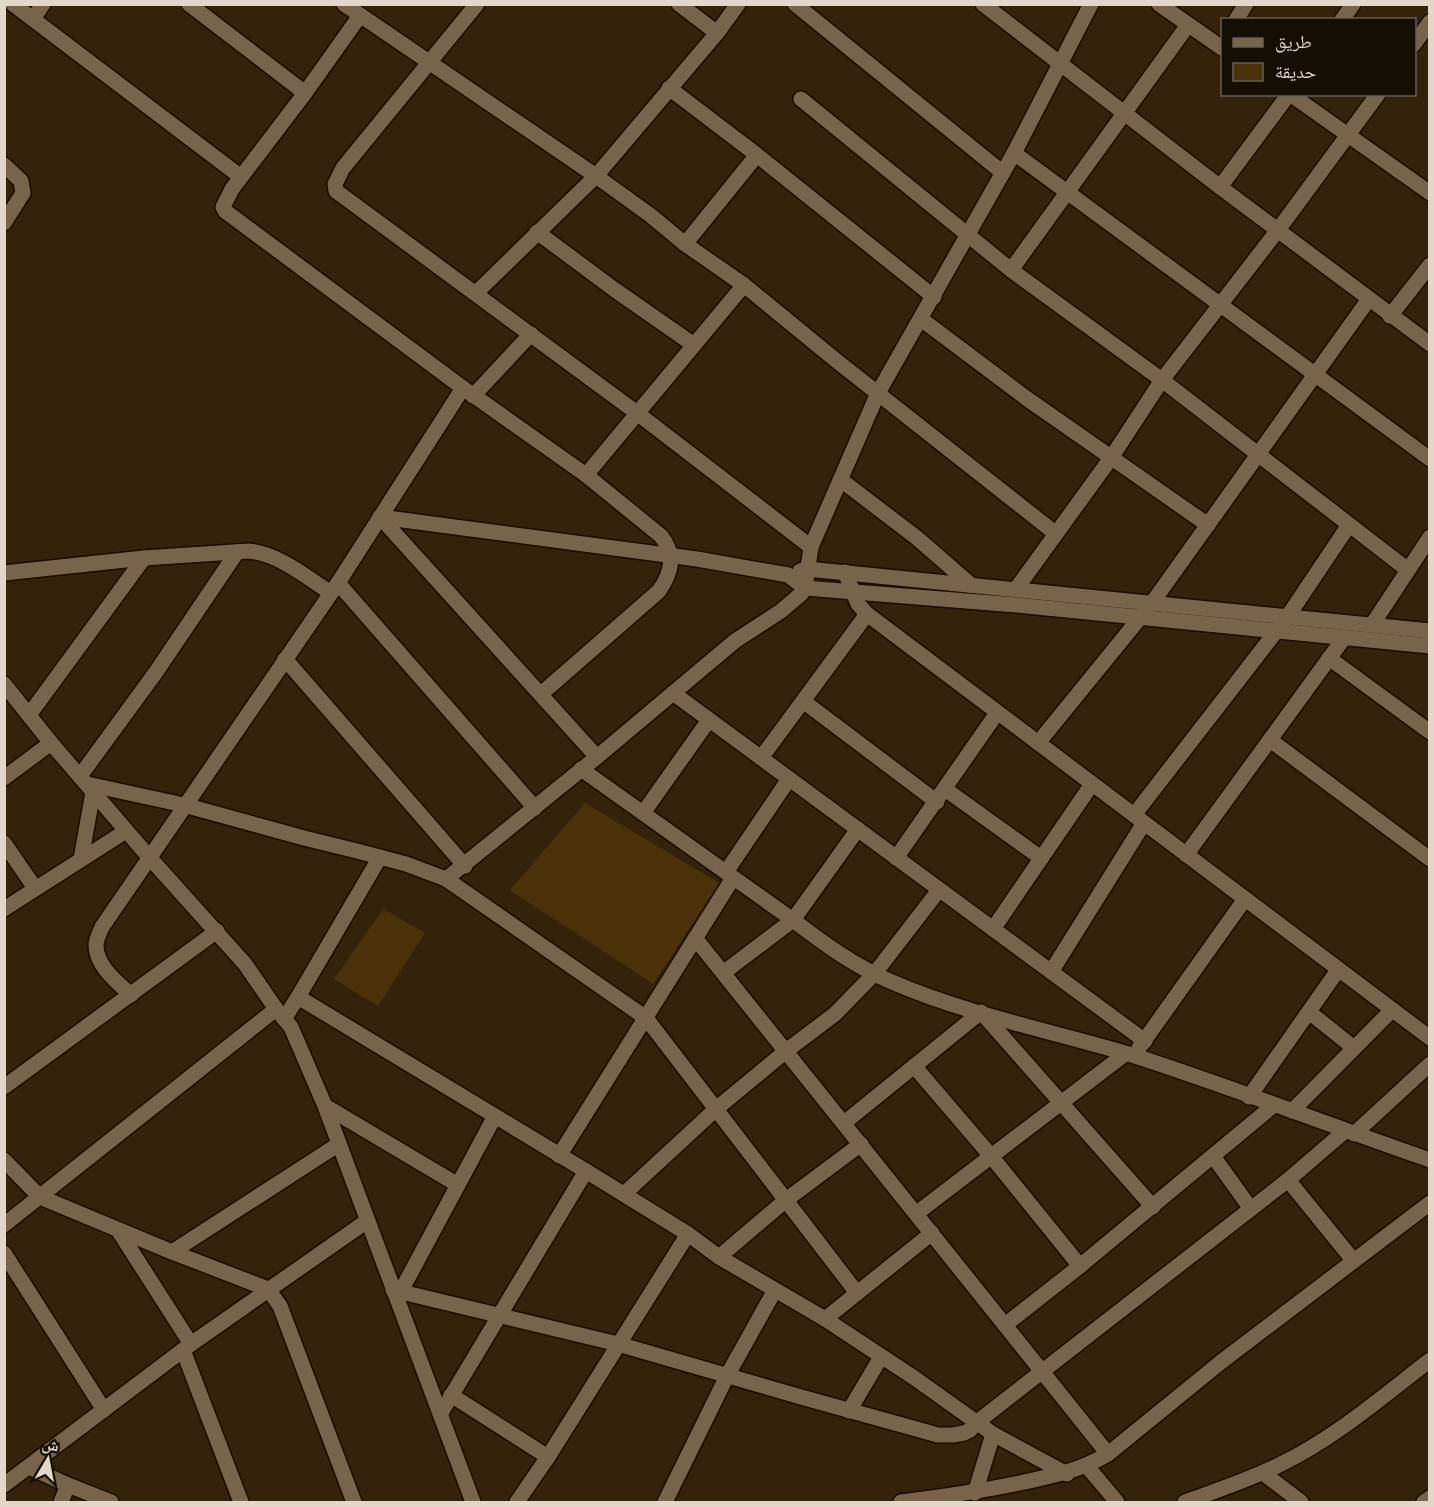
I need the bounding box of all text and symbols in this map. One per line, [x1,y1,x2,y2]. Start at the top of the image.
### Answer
legend [1221,18,1416,96]
text: طريق [1275,31,1312,53]
text: حديقة [1275,61,1316,83]
north arrow [18,1429,78,1489]
text: ش [41,1434,61,1456]

